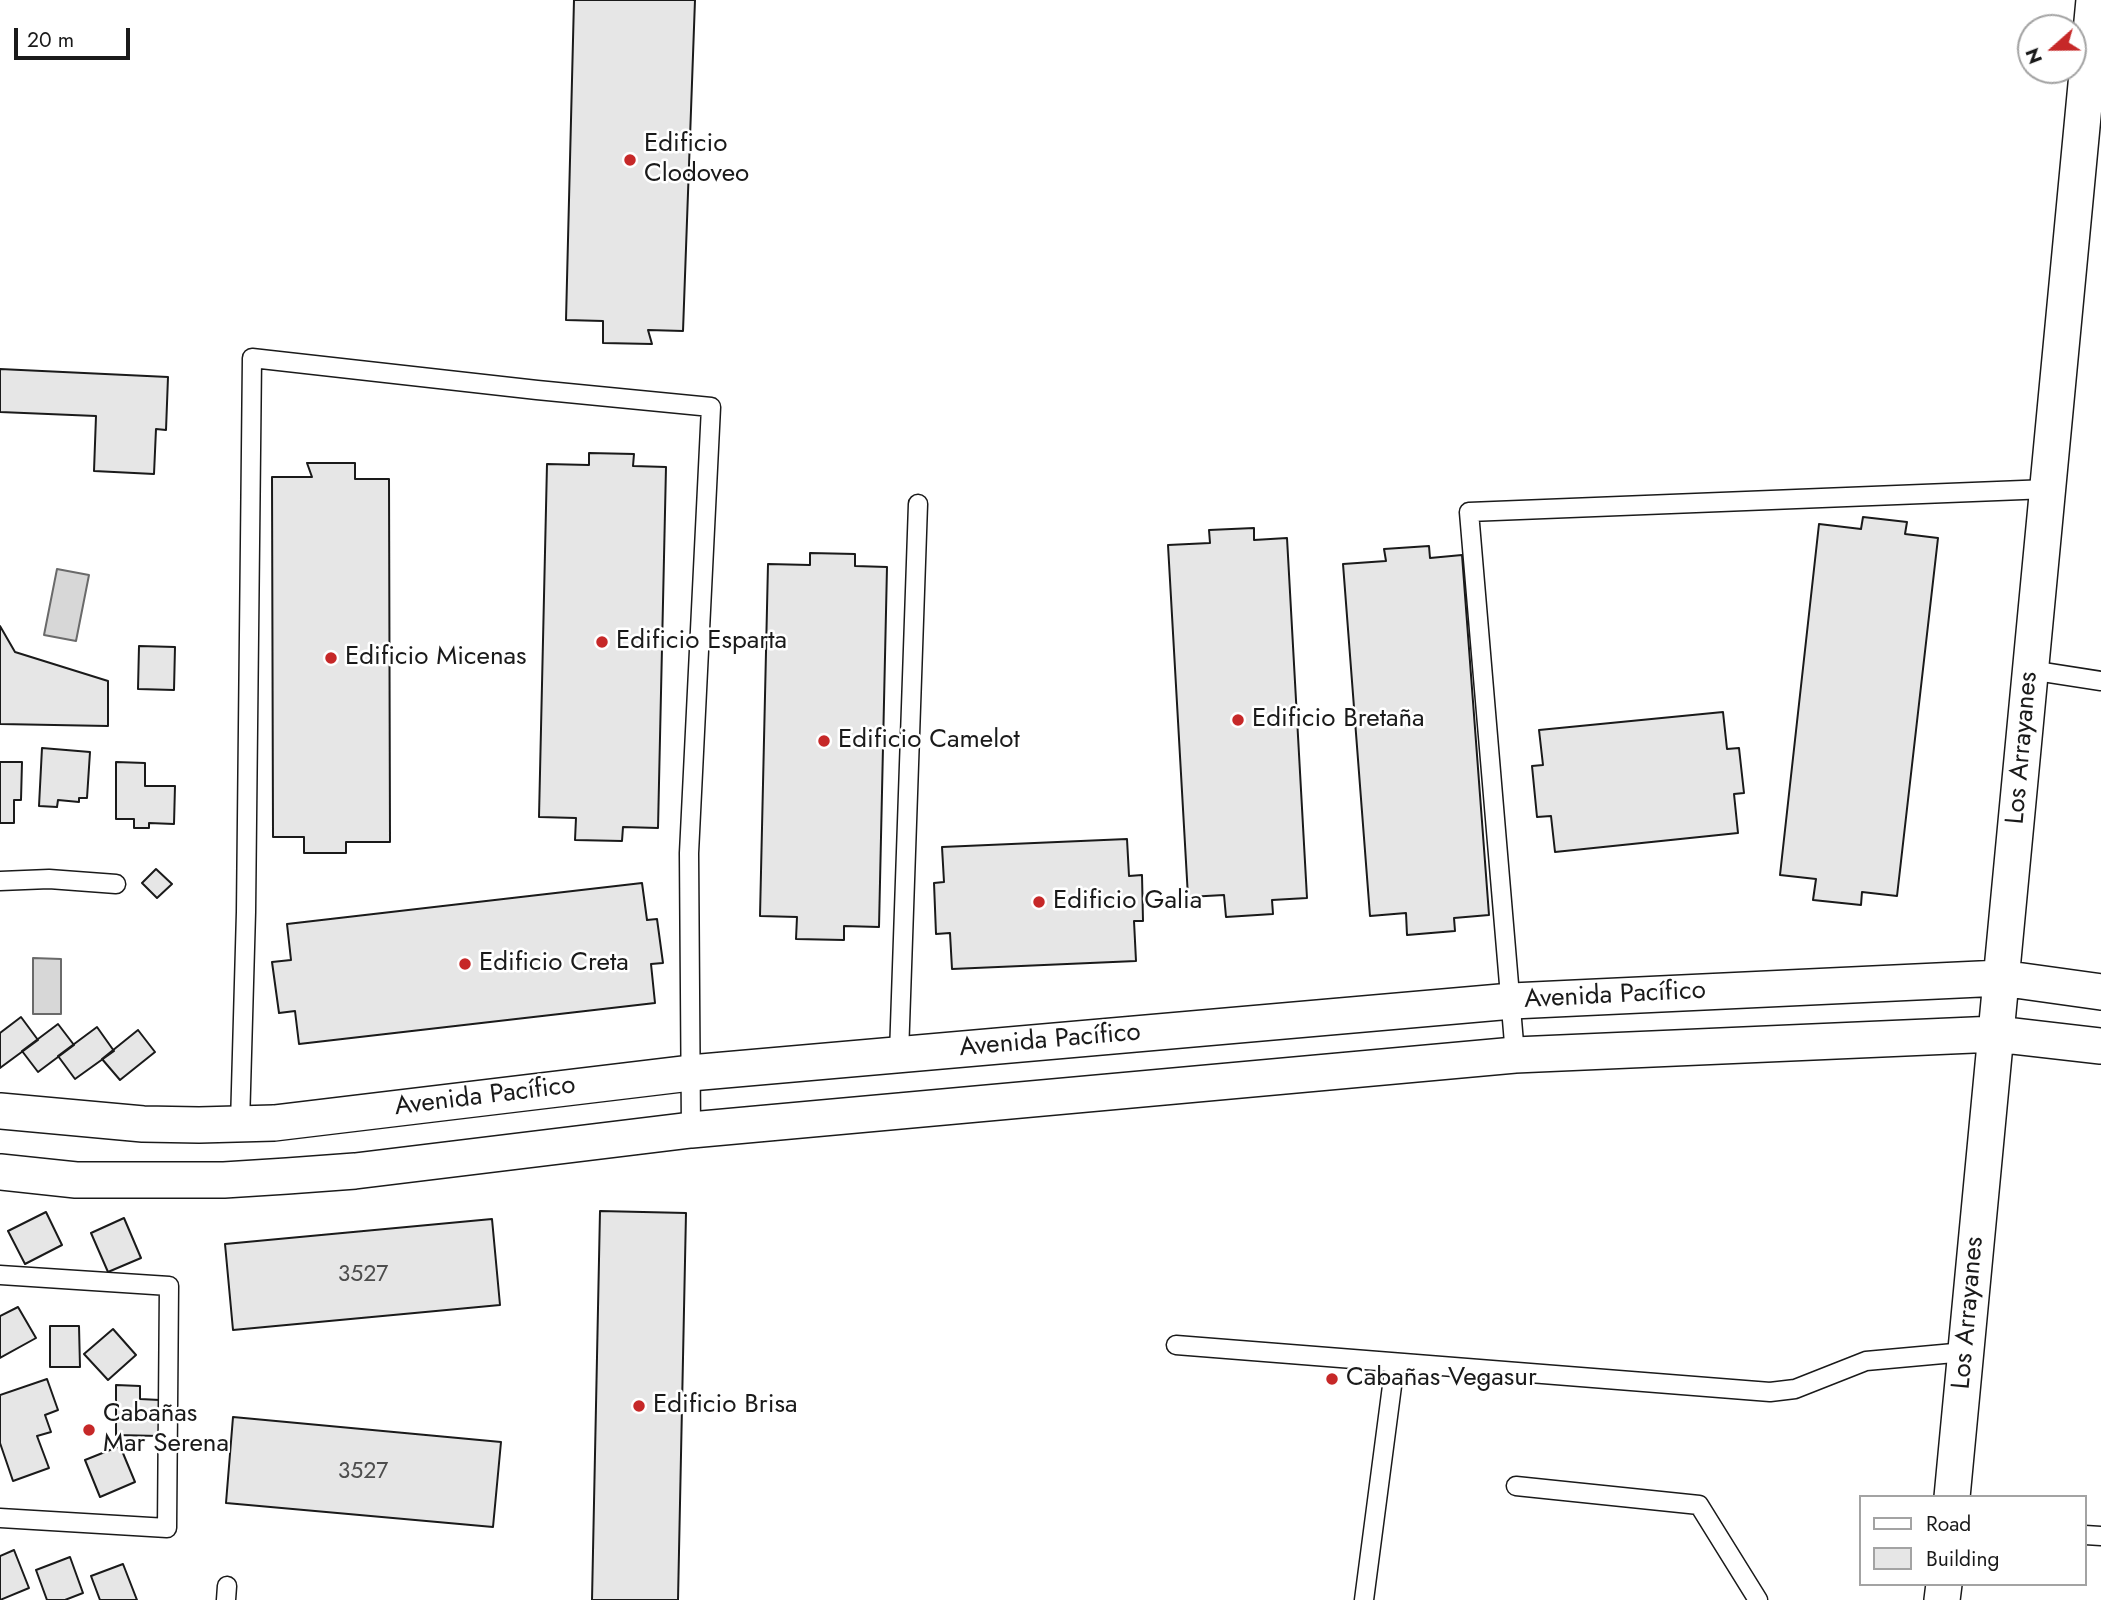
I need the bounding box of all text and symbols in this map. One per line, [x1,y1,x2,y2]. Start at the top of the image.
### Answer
scale bar [18,14,133,58]
north arrow [2017,14,2087,84]
text: 20 m [27,25,74,55]
text: N [2018,44,2049,68]
place label: Edificio Clodoveo [644,129,749,190]
marker: Edificio Clodoveo [622,152,638,168]
place label: Edificio Esparta [616,626,787,658]
marker: Edificio Esparta [594,634,610,650]
place label: Edificio Micenas [345,642,527,674]
marker: Edificio Micenas [323,650,339,666]
street label: Los Arrayanes [2001,670,2045,826]
place label: Edificio Bretaña [1252,704,1425,736]
marker: Edificio Bretaña [1230,712,1246,728]
place label: Edificio Camelot [838,725,1020,757]
marker: Edificio Camelot [816,733,832,749]
place label: Edificio Galia [1053,886,1202,918]
marker: Edificio Galia [1031,894,1047,910]
place label: Edificio Creta [479,948,629,980]
marker: Edificio Creta [457,956,473,972]
street label: Avenida Pacífico [1523,976,1707,1016]
street label: Avenida Pacífico [958,1018,1142,1064]
street label: Avenida Pacífico [393,1070,577,1124]
street label: Los Arrayanes [1947,1235,1991,1391]
house number: 3527 [338,1261,388,1289]
place label: Cabañas Vegasur [1346,1363,1537,1395]
marker: Cabañas Vegasur [1324,1371,1340,1387]
place label: Edificio Brisa [653,1390,797,1422]
marker: Edificio Brisa [631,1398,647,1414]
place label: Cabañas Mar Serena [103,1399,229,1460]
marker: Cabañas Mar Serena [81,1422,97,1438]
house number: 3527 [338,1458,388,1486]
legend [1860,1495,2087,1586]
text: Road [1926,1509,1971,1539]
text: Building [1926,1544,1999,1574]

